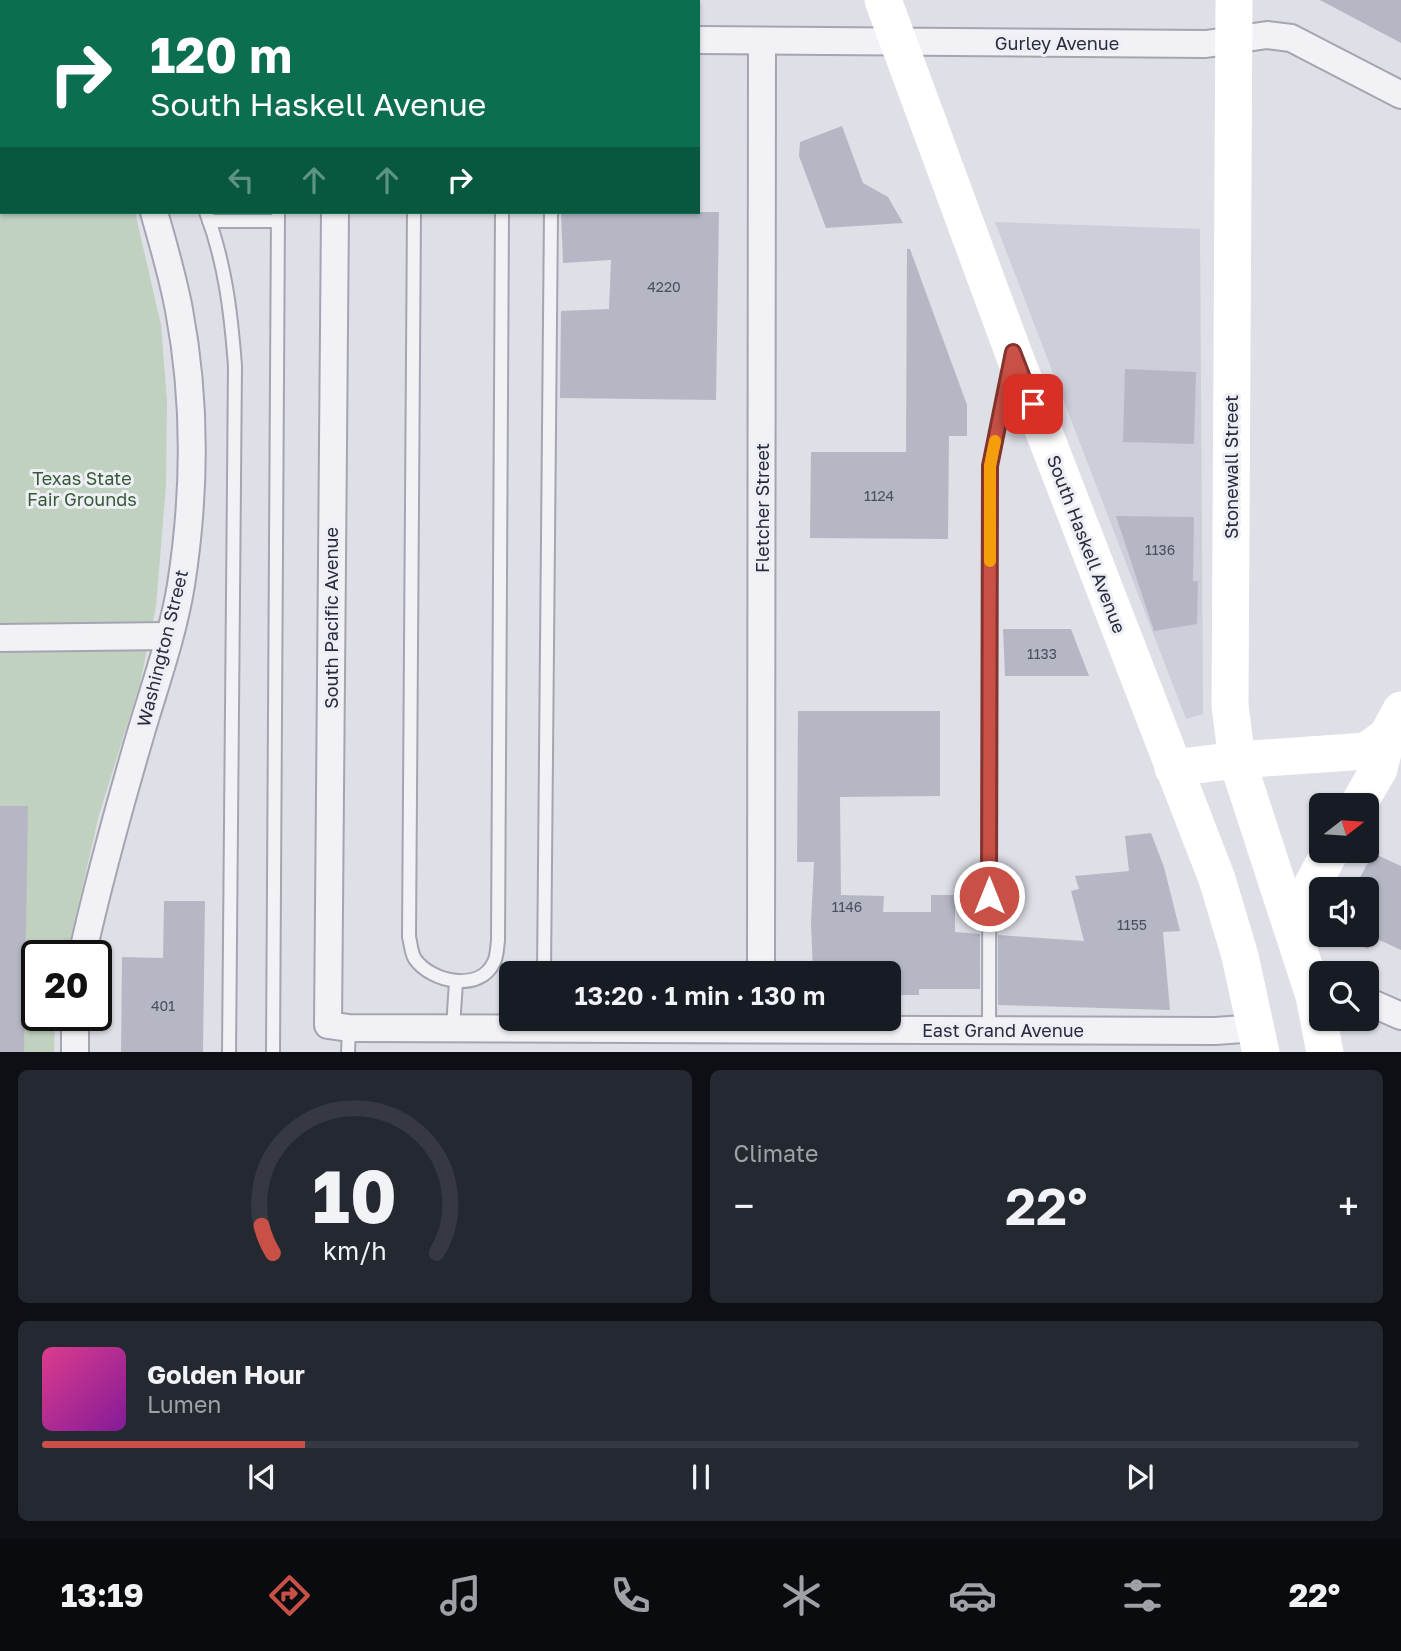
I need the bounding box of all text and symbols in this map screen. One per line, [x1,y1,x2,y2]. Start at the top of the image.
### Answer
text: 120 m [150,25,292,84]
icon: right [35,28,126,119]
street label: Gurley Avenue [995,32,1119,54]
text: South Haskell Avenue [150,85,486,123]
icon: left [222,161,260,199]
icon: ahead [295,161,333,199]
icon: ahead [368,161,406,199]
icon: right [441,161,479,199]
house number: 4220 [647,278,681,295]
pin [1003,374,1063,434]
icon: arrive [1014,385,1052,423]
street label: Stonewall Street [1220,395,1242,539]
street label: Fletcher Street [751,443,773,573]
street label: South Haskell Avenue [1043,452,1131,636]
park label: Texas State Fair Grounds [27,467,137,510]
house number: 1124 [864,487,894,504]
street label: South Pacific Avenue [320,527,342,709]
house number: 1136 [1145,541,1175,558]
street label: Washington Street [132,567,192,729]
house number: 1133 [1027,645,1057,662]
north arrow [1309,793,1379,863]
map controls [1309,793,1379,1031]
position arrow [952,859,1026,933]
button: sound [1309,877,1379,947]
house number: 1146 [832,898,862,915]
house number: 1155 [1117,916,1147,933]
speed limit sign: 20 [21,940,112,1031]
button: search [1309,961,1379,1031]
text: 13:20 · 1 min · 130 m [575,980,825,1011]
house number: 401 [151,997,175,1014]
street label: East Grand Avenue [922,1019,1084,1041]
text: Climate [734,1139,818,1167]
text: 10 [312,1152,397,1239]
text: 22° [1005,1174,1088,1236]
text: − [734,1183,754,1228]
text: + [1338,1183,1359,1228]
text: km/h [323,1234,387,1265]
text: Golden Hour [147,1359,305,1390]
text: Lumen [147,1390,221,1418]
icon: previous [243,1458,281,1496]
icon: pause [682,1458,720,1496]
icon: next [1121,1458,1159,1496]
icon: directions [265,1571,314,1620]
icon: music [436,1571,485,1620]
icon: phone [606,1571,655,1620]
icon: climate [777,1571,826,1620]
icon: car [948,1571,997,1620]
icon: filters [1118,1571,1167,1620]
text: 13:19 [61,1576,144,1614]
text: 22° [1289,1576,1340,1614]

